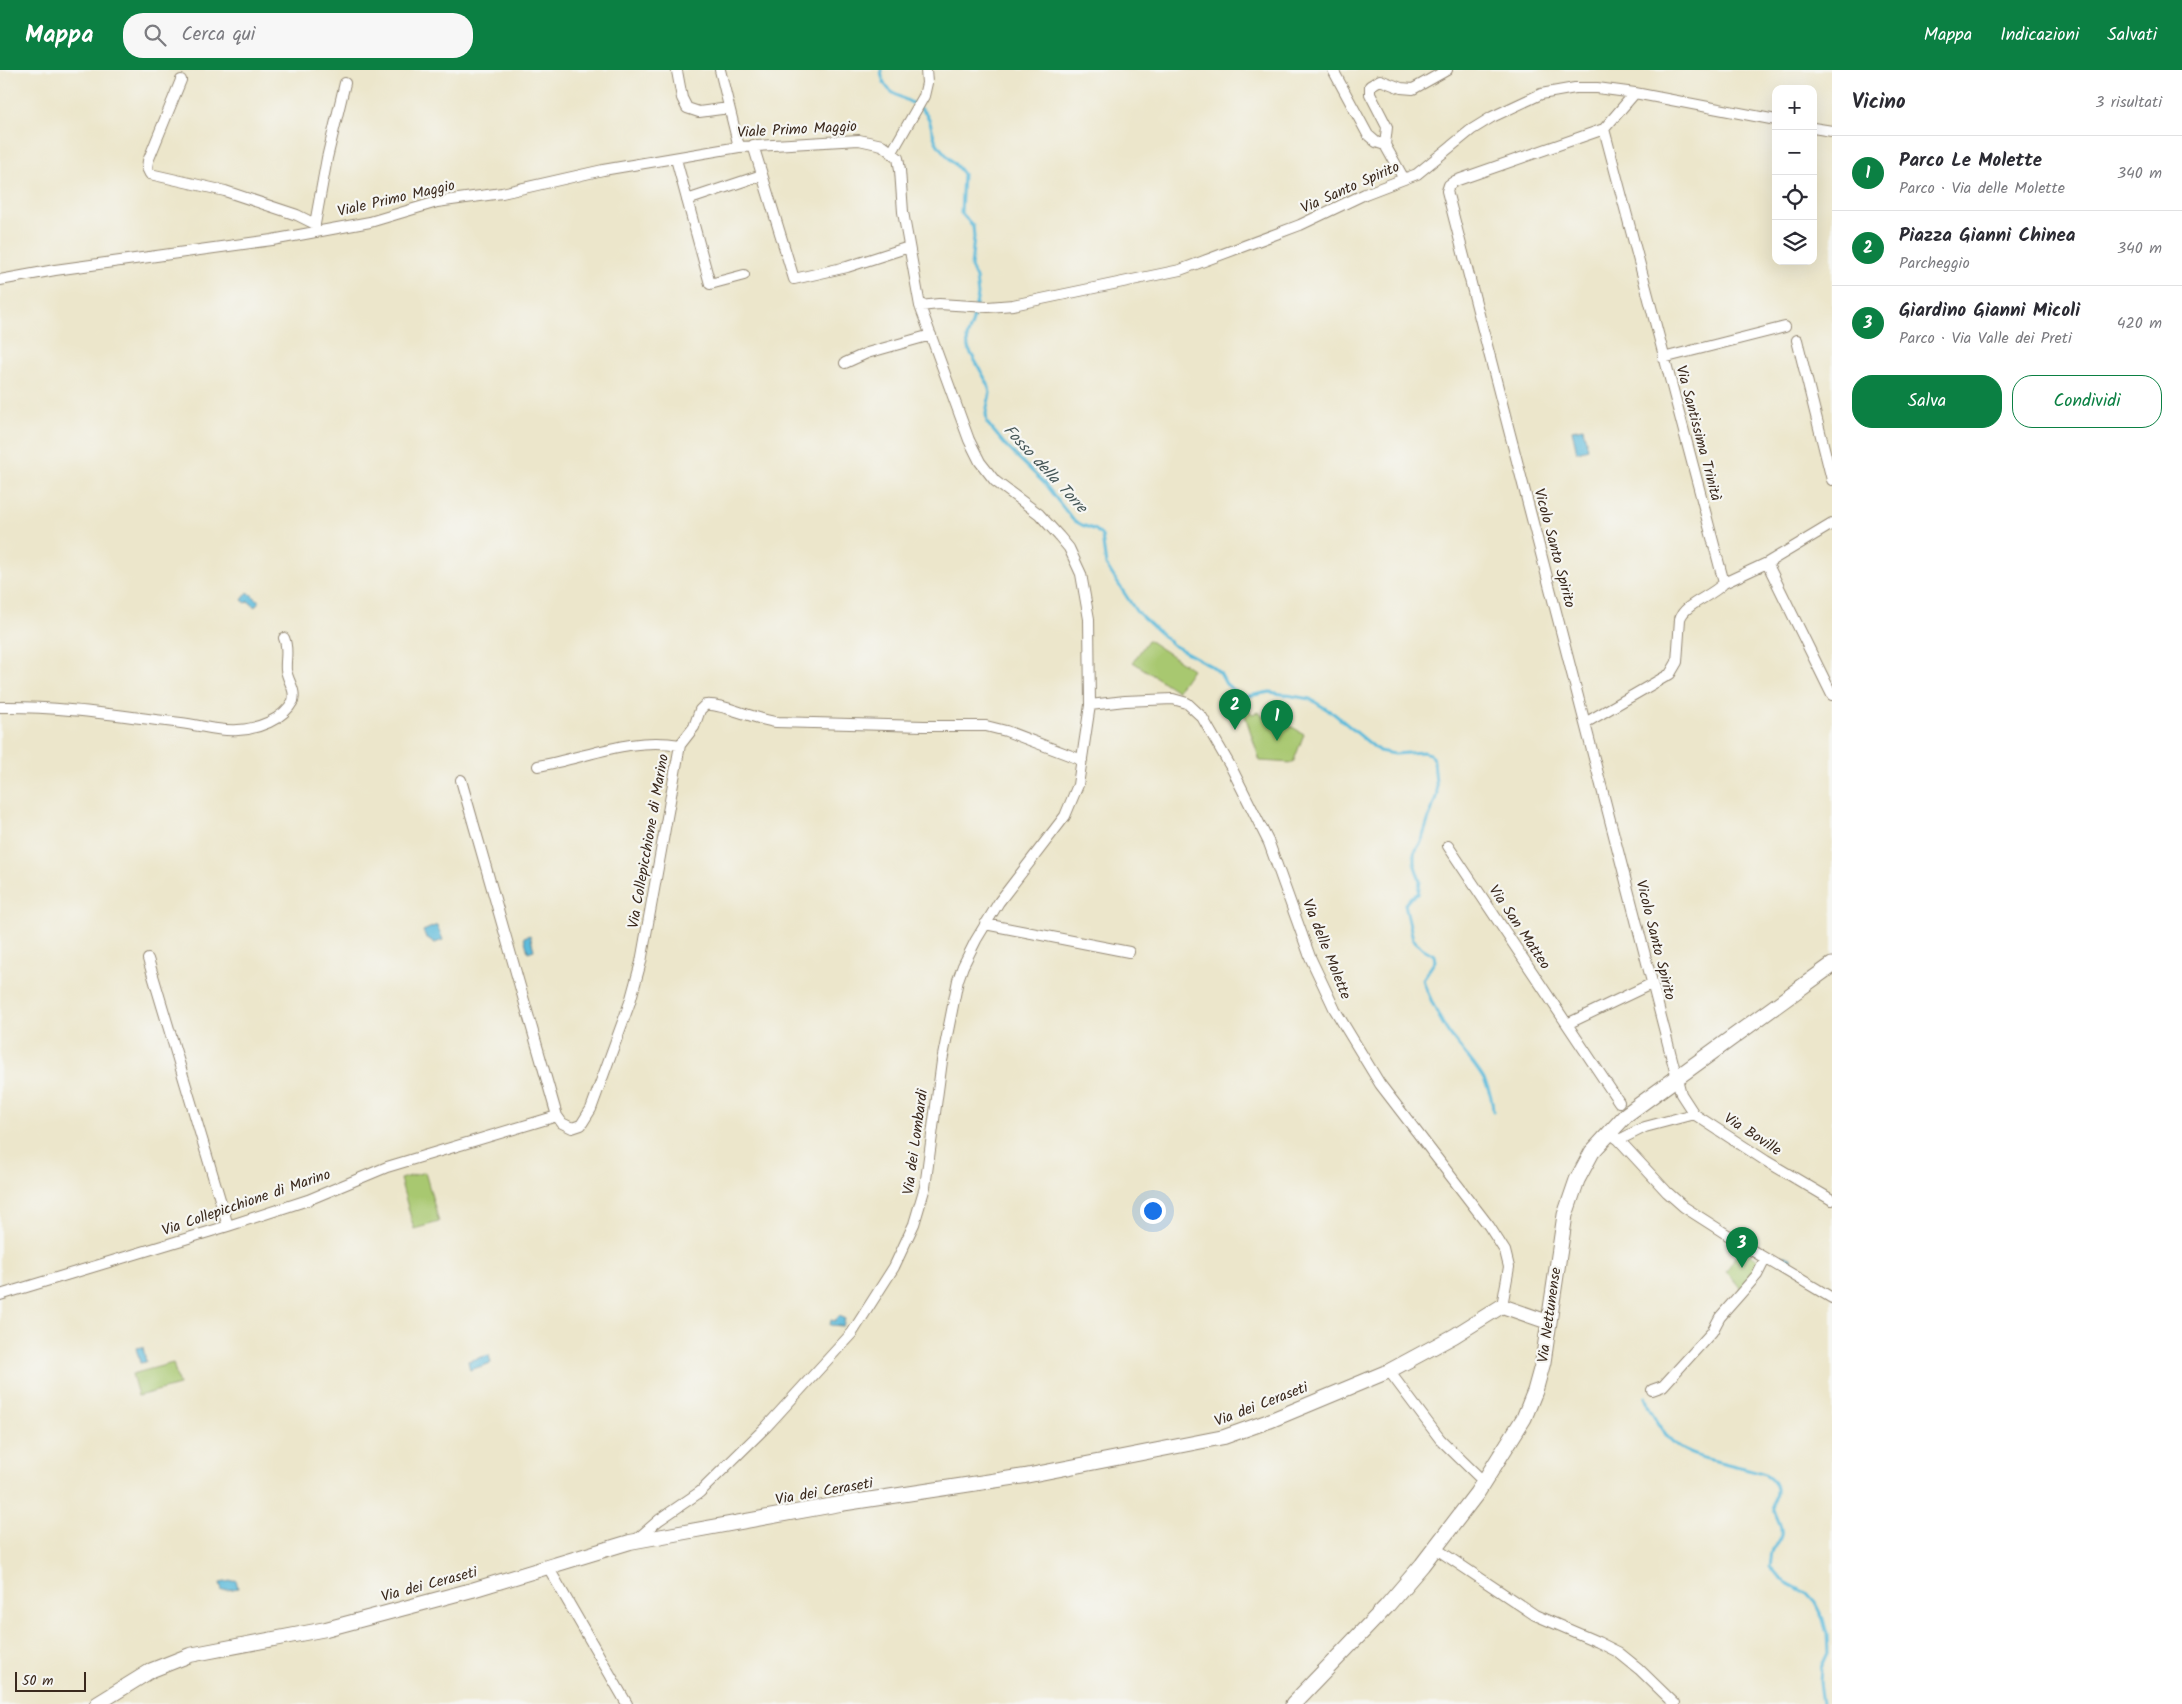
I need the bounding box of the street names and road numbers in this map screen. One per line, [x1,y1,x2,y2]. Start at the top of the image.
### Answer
street label: Viale Primo Maggio [737,115,858,145]
street label: Via Santo Spirito [1297,155,1404,220]
street label: Viale Primo Maggio [335,174,458,224]
street label: Via Santissima Trinità [1668,363,1728,504]
street label: Vicolo Santo Spirito [1527,486,1582,611]
street label: Via Collepicchione di Marino [622,752,676,930]
street label: Vicolo Santo Spirito [1629,878,1682,1003]
street label: Via San Matteo [1482,880,1557,975]
street label: Via delle Molette [1295,896,1357,1003]
street label: Via dei Lombardi [897,1086,935,1196]
street label: Via Boville [1719,1107,1786,1163]
street label: Via Collepicchione di Marino [159,1163,334,1243]
street label: Via Nettunense [1531,1266,1569,1364]
street label: Via dei Ceraseti [1211,1376,1313,1434]
street label: Via dei Ceraseti [774,1471,876,1512]
street label: Via dei Ceraseti [378,1560,481,1609]

